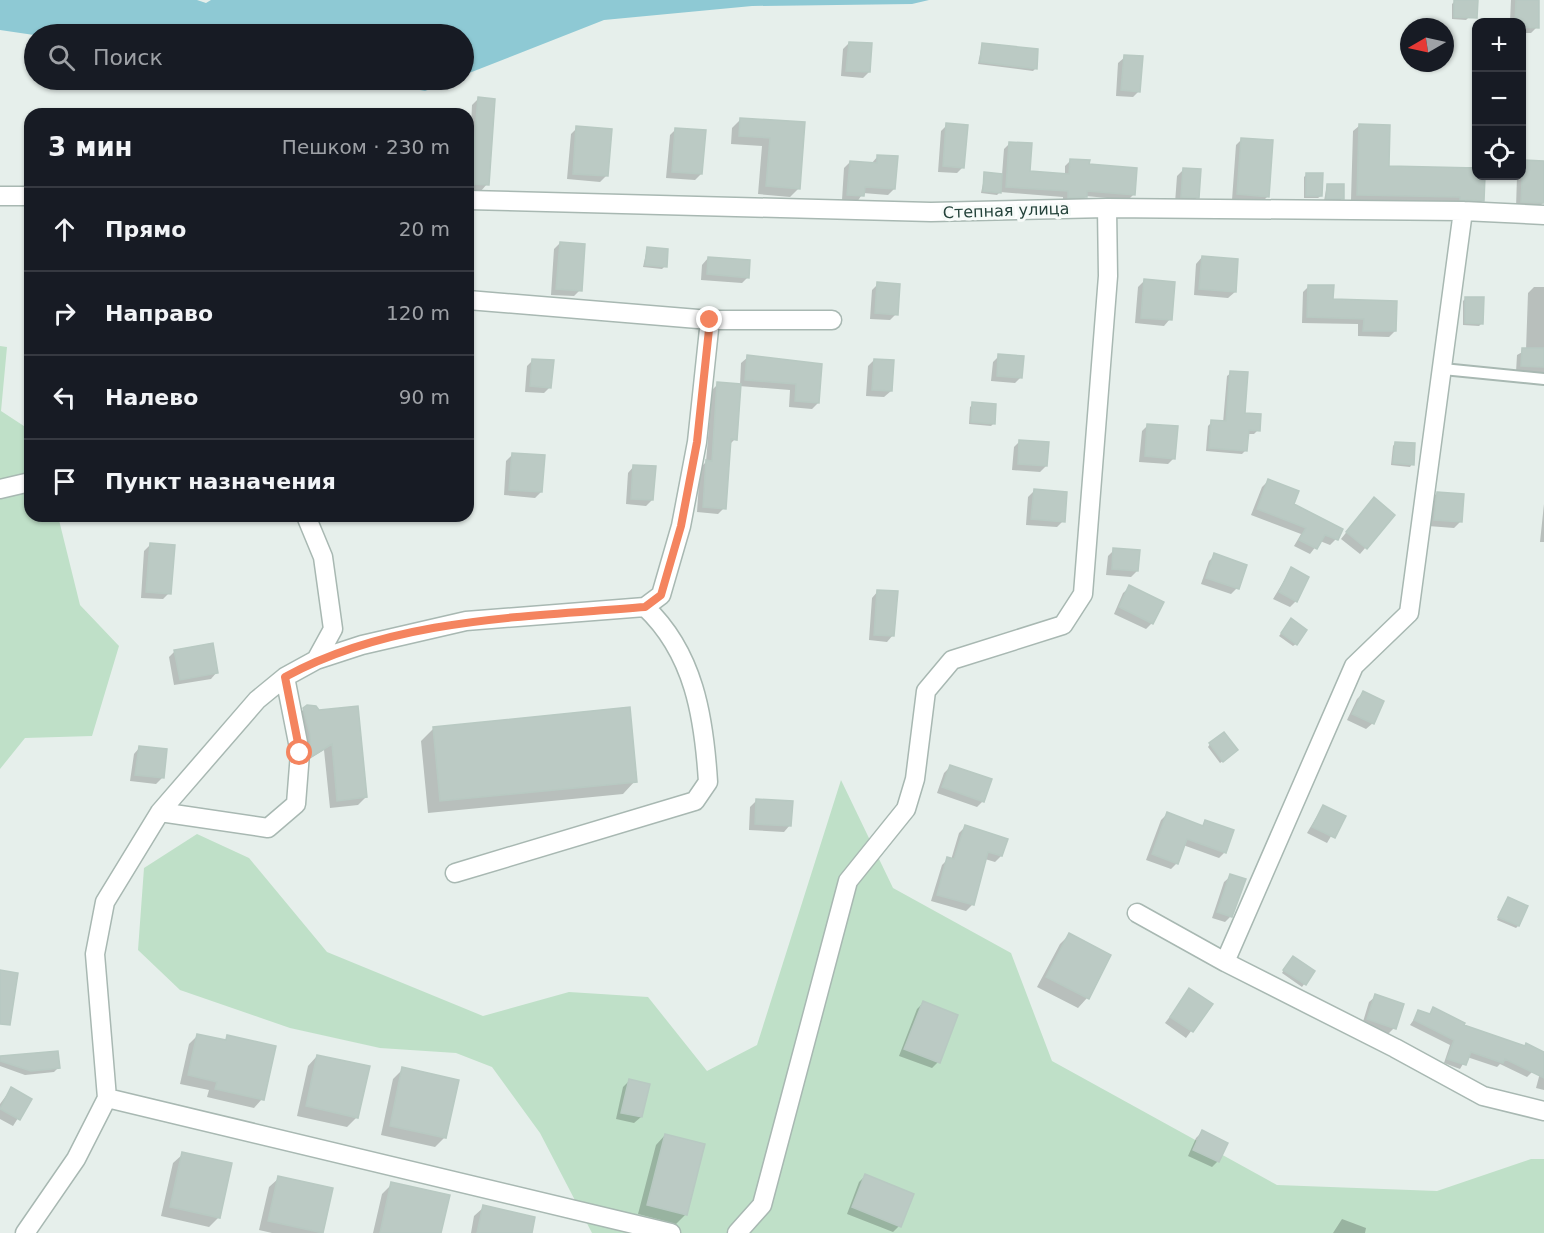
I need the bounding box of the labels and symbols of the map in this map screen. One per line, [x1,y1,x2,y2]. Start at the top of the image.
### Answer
north arrow [1400,18,1454,72]
street label: Степная улица [942,199,1070,222]
route end [696,306,722,332]
route start [286,739,312,765]

